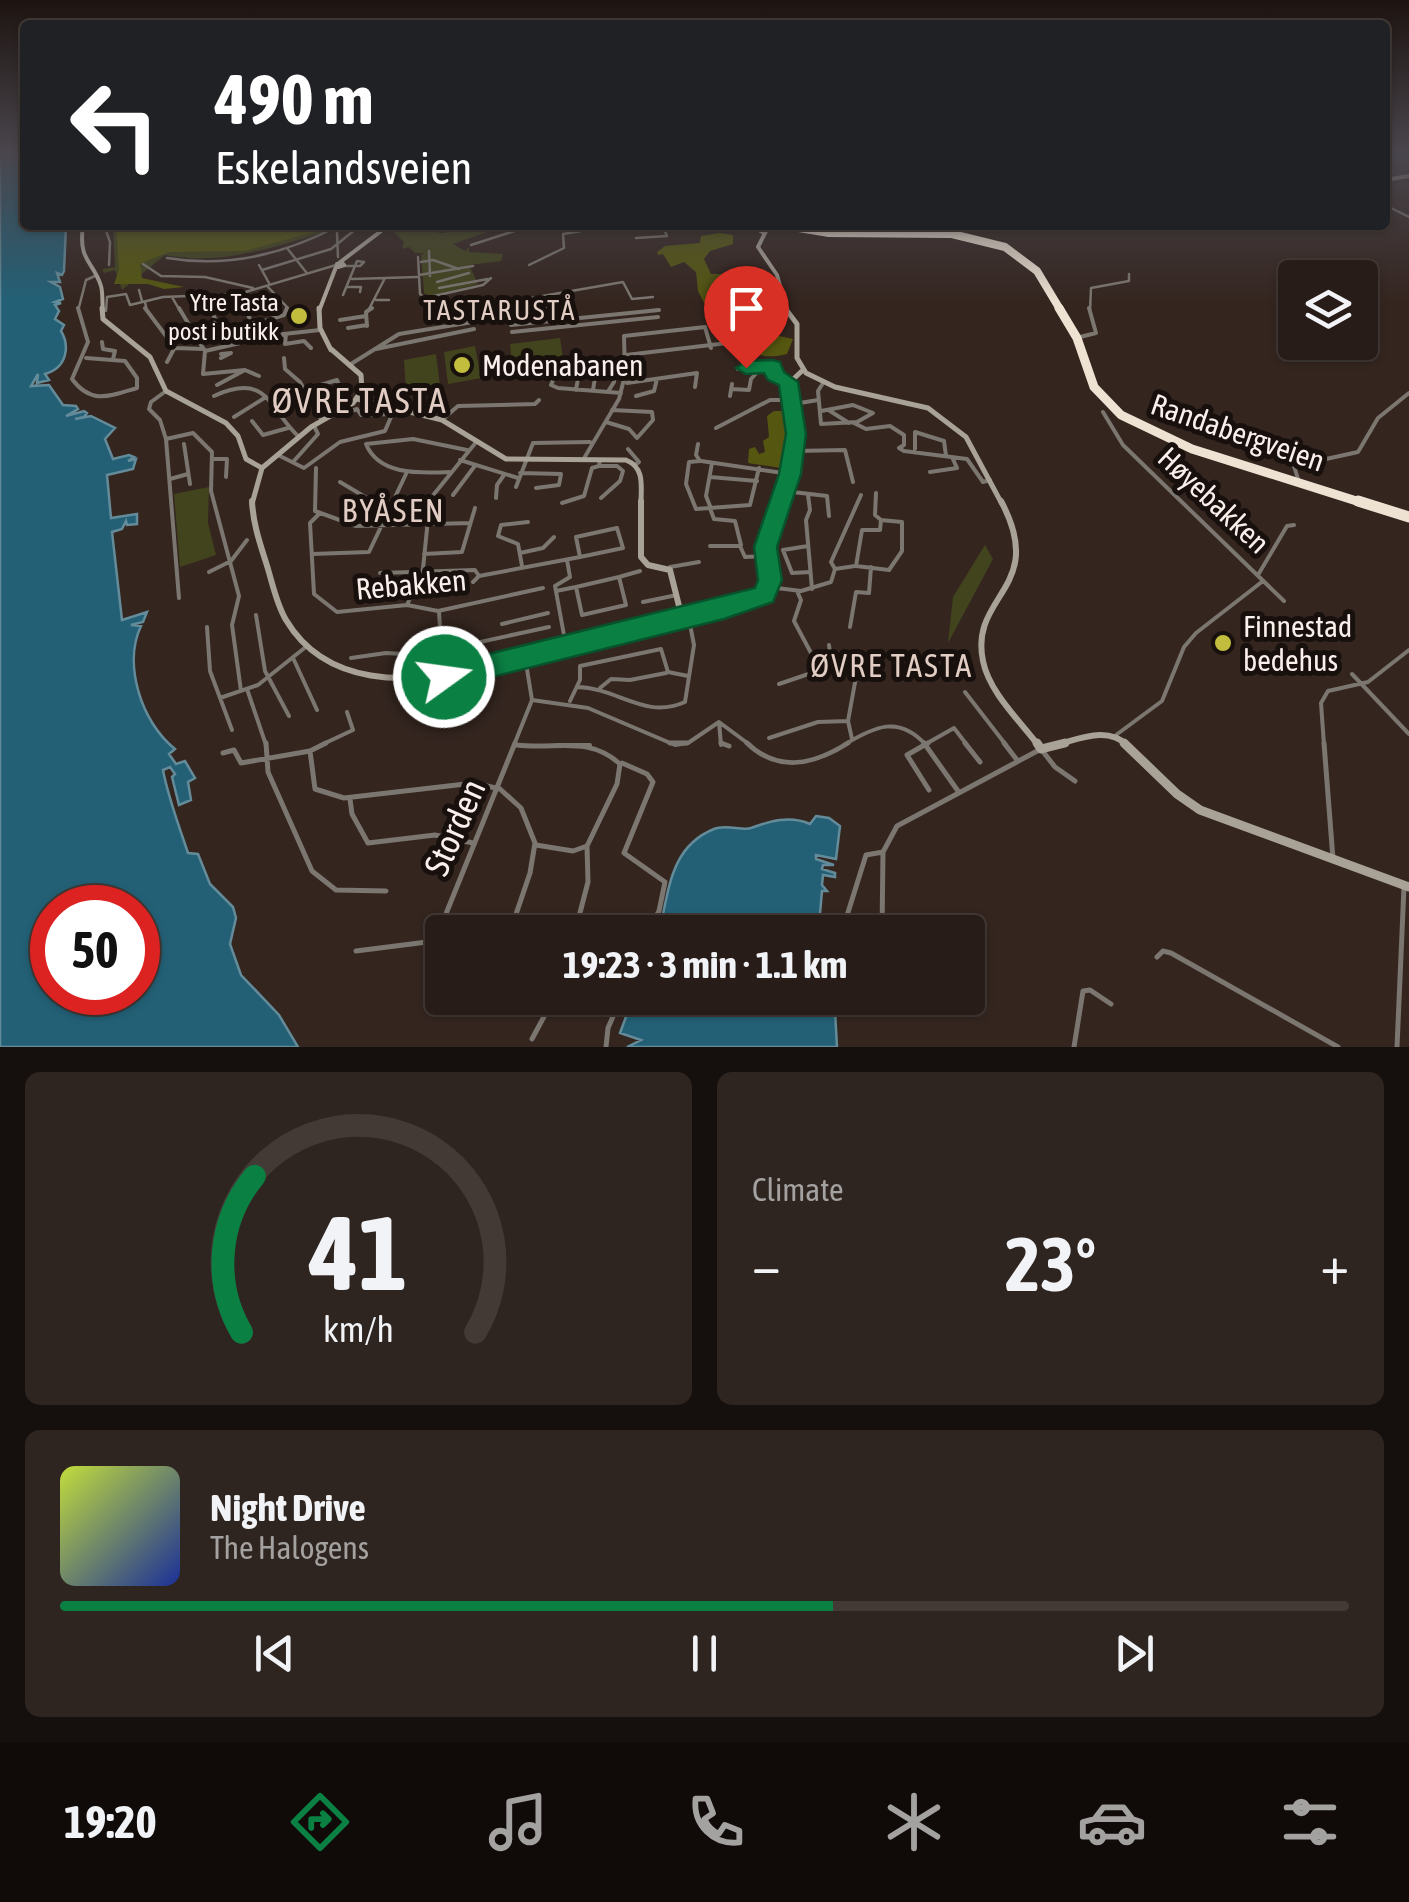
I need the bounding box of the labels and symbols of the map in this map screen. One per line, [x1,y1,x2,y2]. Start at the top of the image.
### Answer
pin [704,266,789,369]
place label: Ytre Tasta post i butikk [168,288,279,345]
district label: TASTARUSTÅ [423,293,577,326]
marker: Ytre Tasta post i butikk [288,305,310,327]
place label: Modenabanen [482,348,643,382]
marker: Modenabanen [451,354,473,376]
district label: ØVRE TASTA [272,380,448,420]
street label: Randabergveien [1147,386,1329,478]
street label: Høyebakken [1152,440,1276,560]
district label: BYÅSEN [342,492,446,529]
street label: Rebakken [354,562,468,606]
place label: Finnestad bedehus [1243,609,1352,677]
position arrow [392,625,496,729]
marker: Finnestad bedehus [1212,632,1234,654]
district label: ØVRE TASTA [810,647,974,684]
street label: Storden [415,773,493,881]
speed limit sign: 50 [30,885,160,1015]

